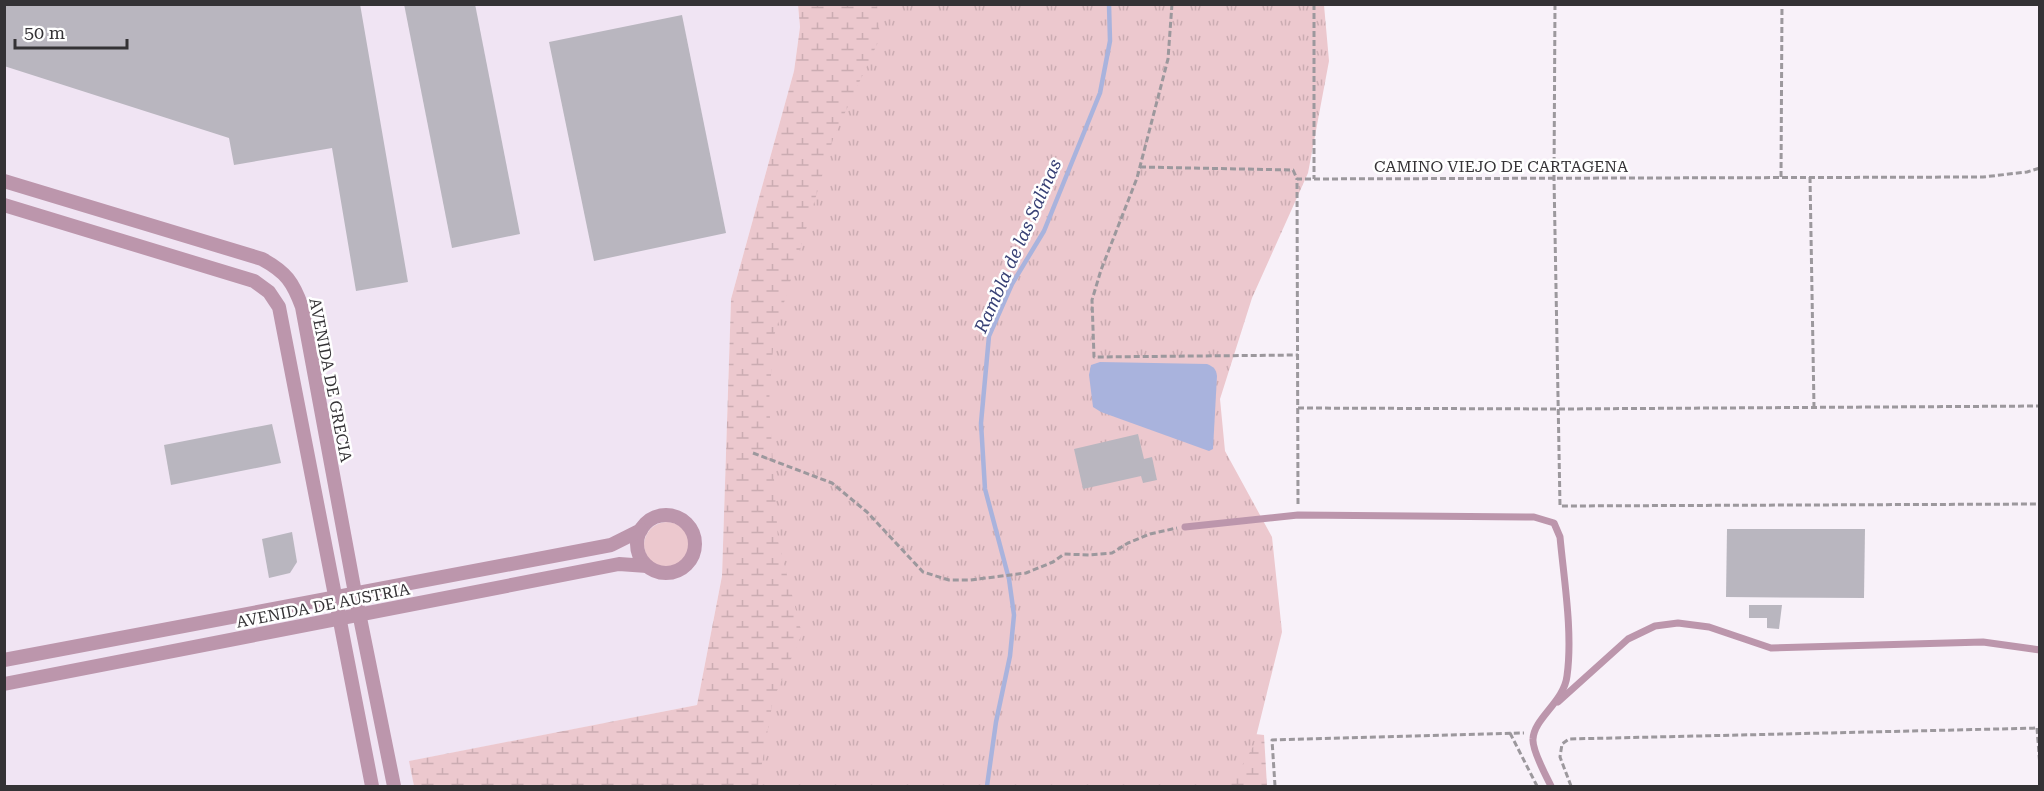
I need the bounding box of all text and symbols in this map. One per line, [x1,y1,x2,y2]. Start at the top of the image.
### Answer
scale bar [15,12,128,50]
text: 50 m [24,22,65,43]
water label: Rambla de las Salinas [969,156,1065,337]
street label: CAMINO VIEJO DE CARTAGENA [1374,157,1629,176]
street label: AVENIDA DE GRECIA [305,296,356,464]
street label: AVENIDA DE AUSTRIA [235,579,412,632]

